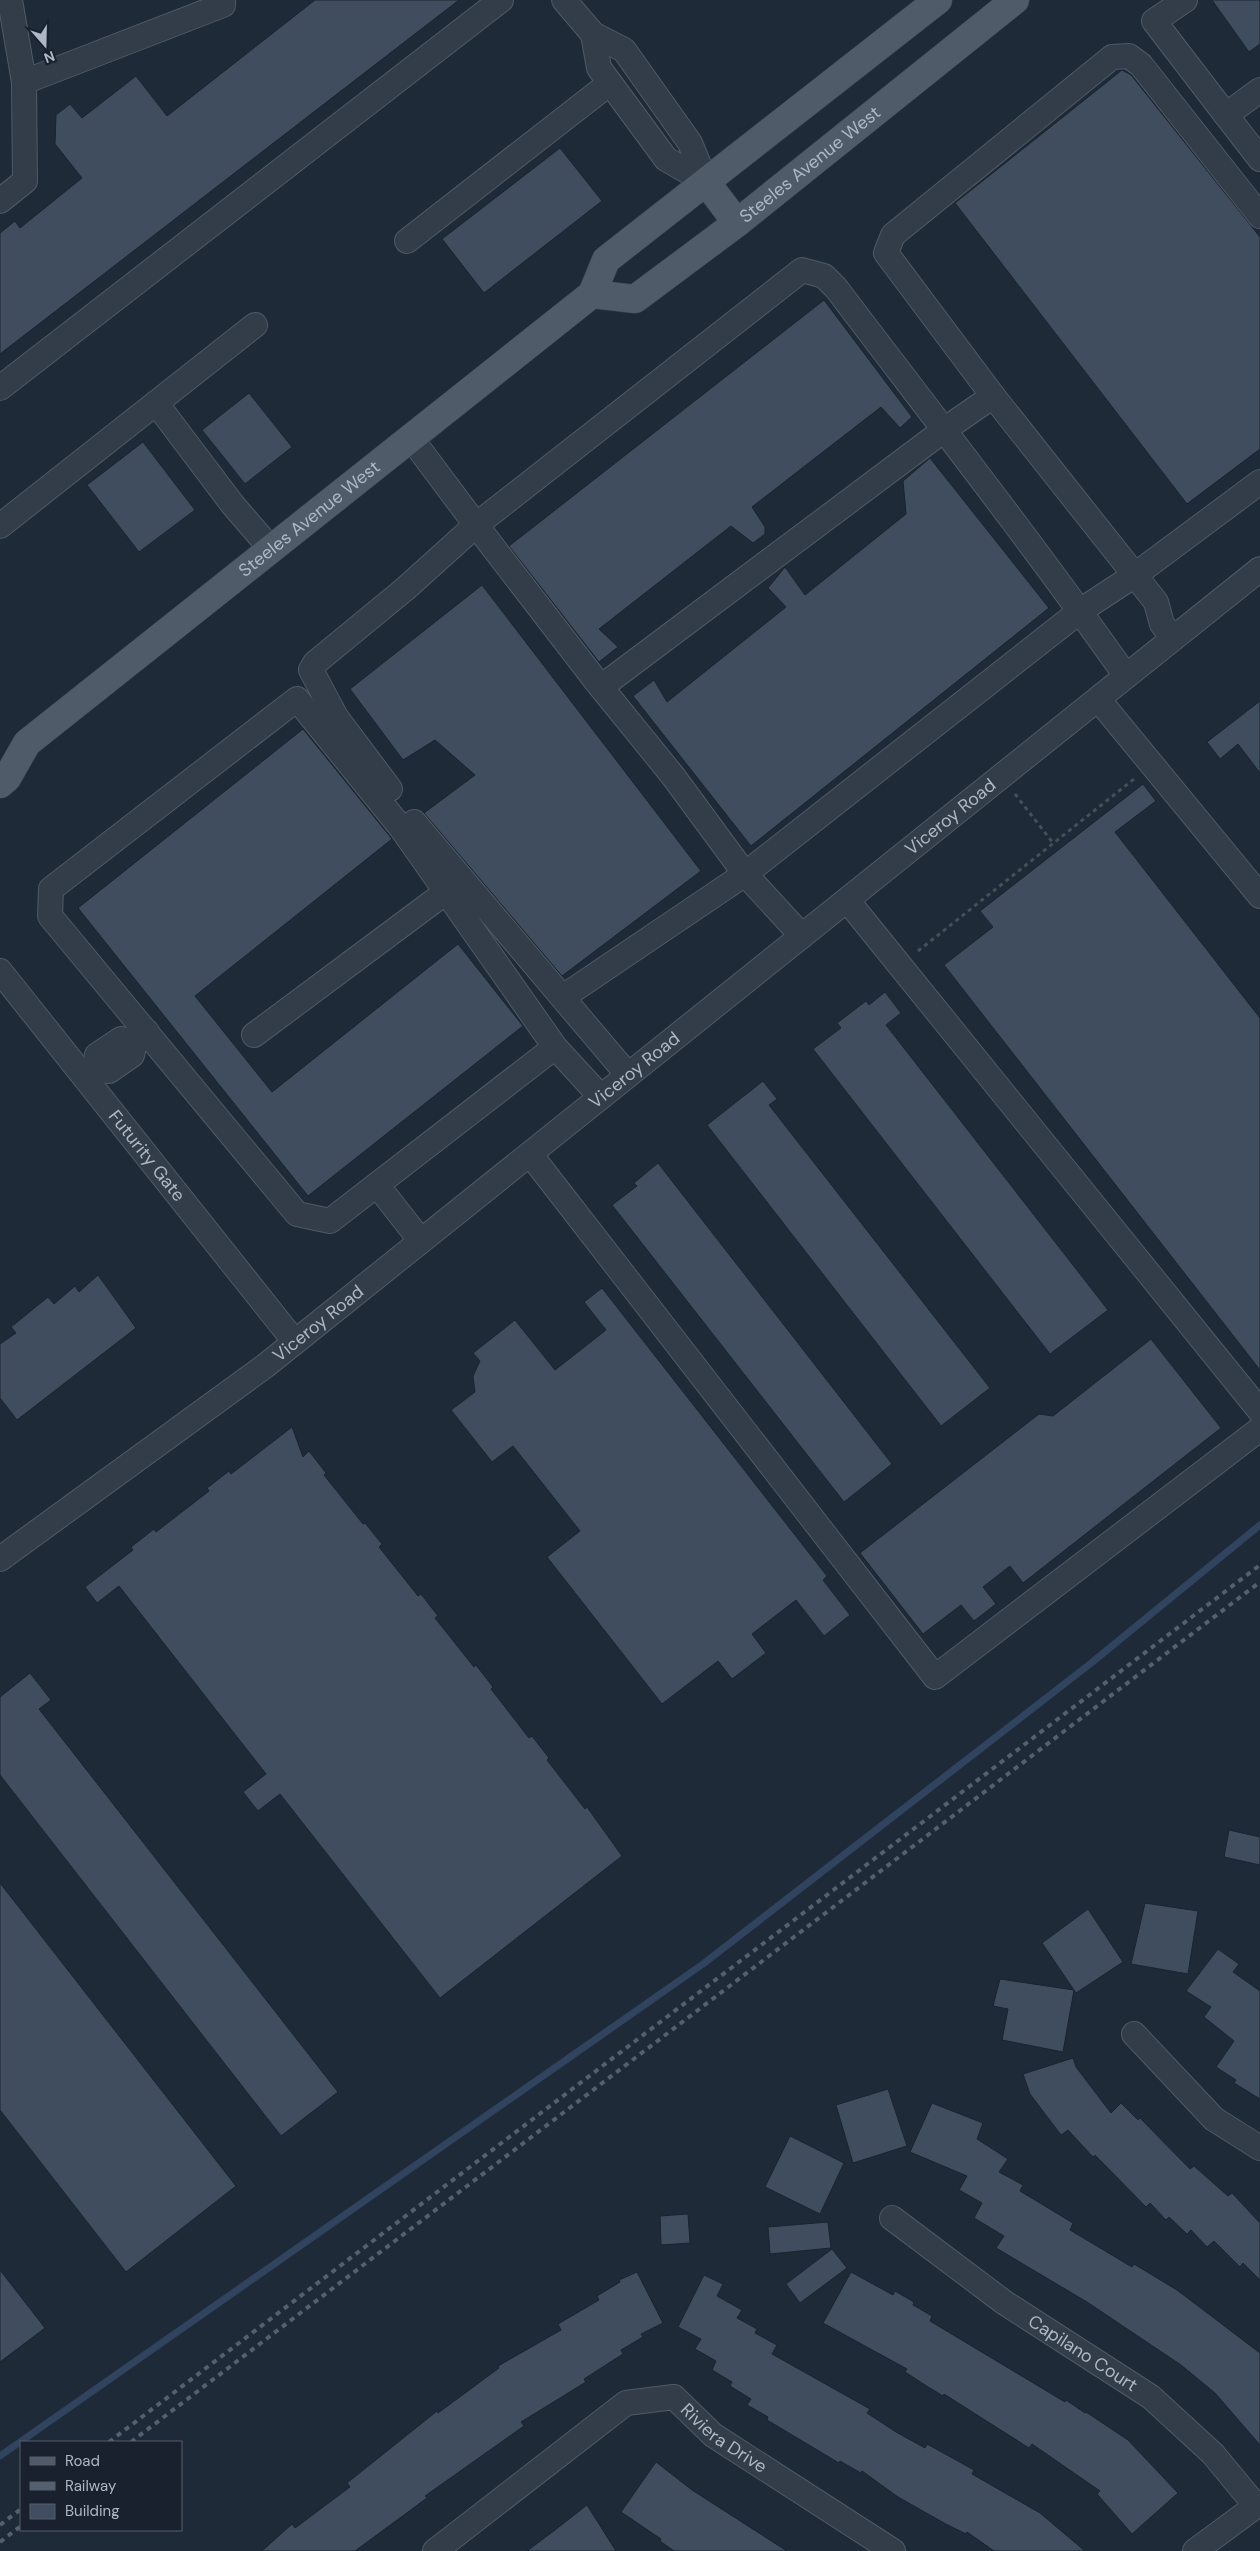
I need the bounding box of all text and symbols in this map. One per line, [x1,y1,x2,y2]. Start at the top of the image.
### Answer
north arrow [20,20,70,70]
text: N [42,47,57,67]
street label: Steeles Avenue West [734,101,885,228]
street label: Steeles Avenue West [234,455,385,582]
street label: Viceroy Road [900,773,1001,861]
street label: Viceroy Road [584,1026,685,1114]
street label: Futurity Gate [103,1105,191,1206]
street label: Viceroy Road [268,1280,369,1367]
street label: Capilano Court [1024,2309,1142,2397]
street label: Riviera Drive [675,2398,772,2479]
legend [20,2441,182,2531]
text: Road [65,2451,100,2471]
text: Railway [65,2476,117,2496]
text: Building [65,2501,120,2521]

